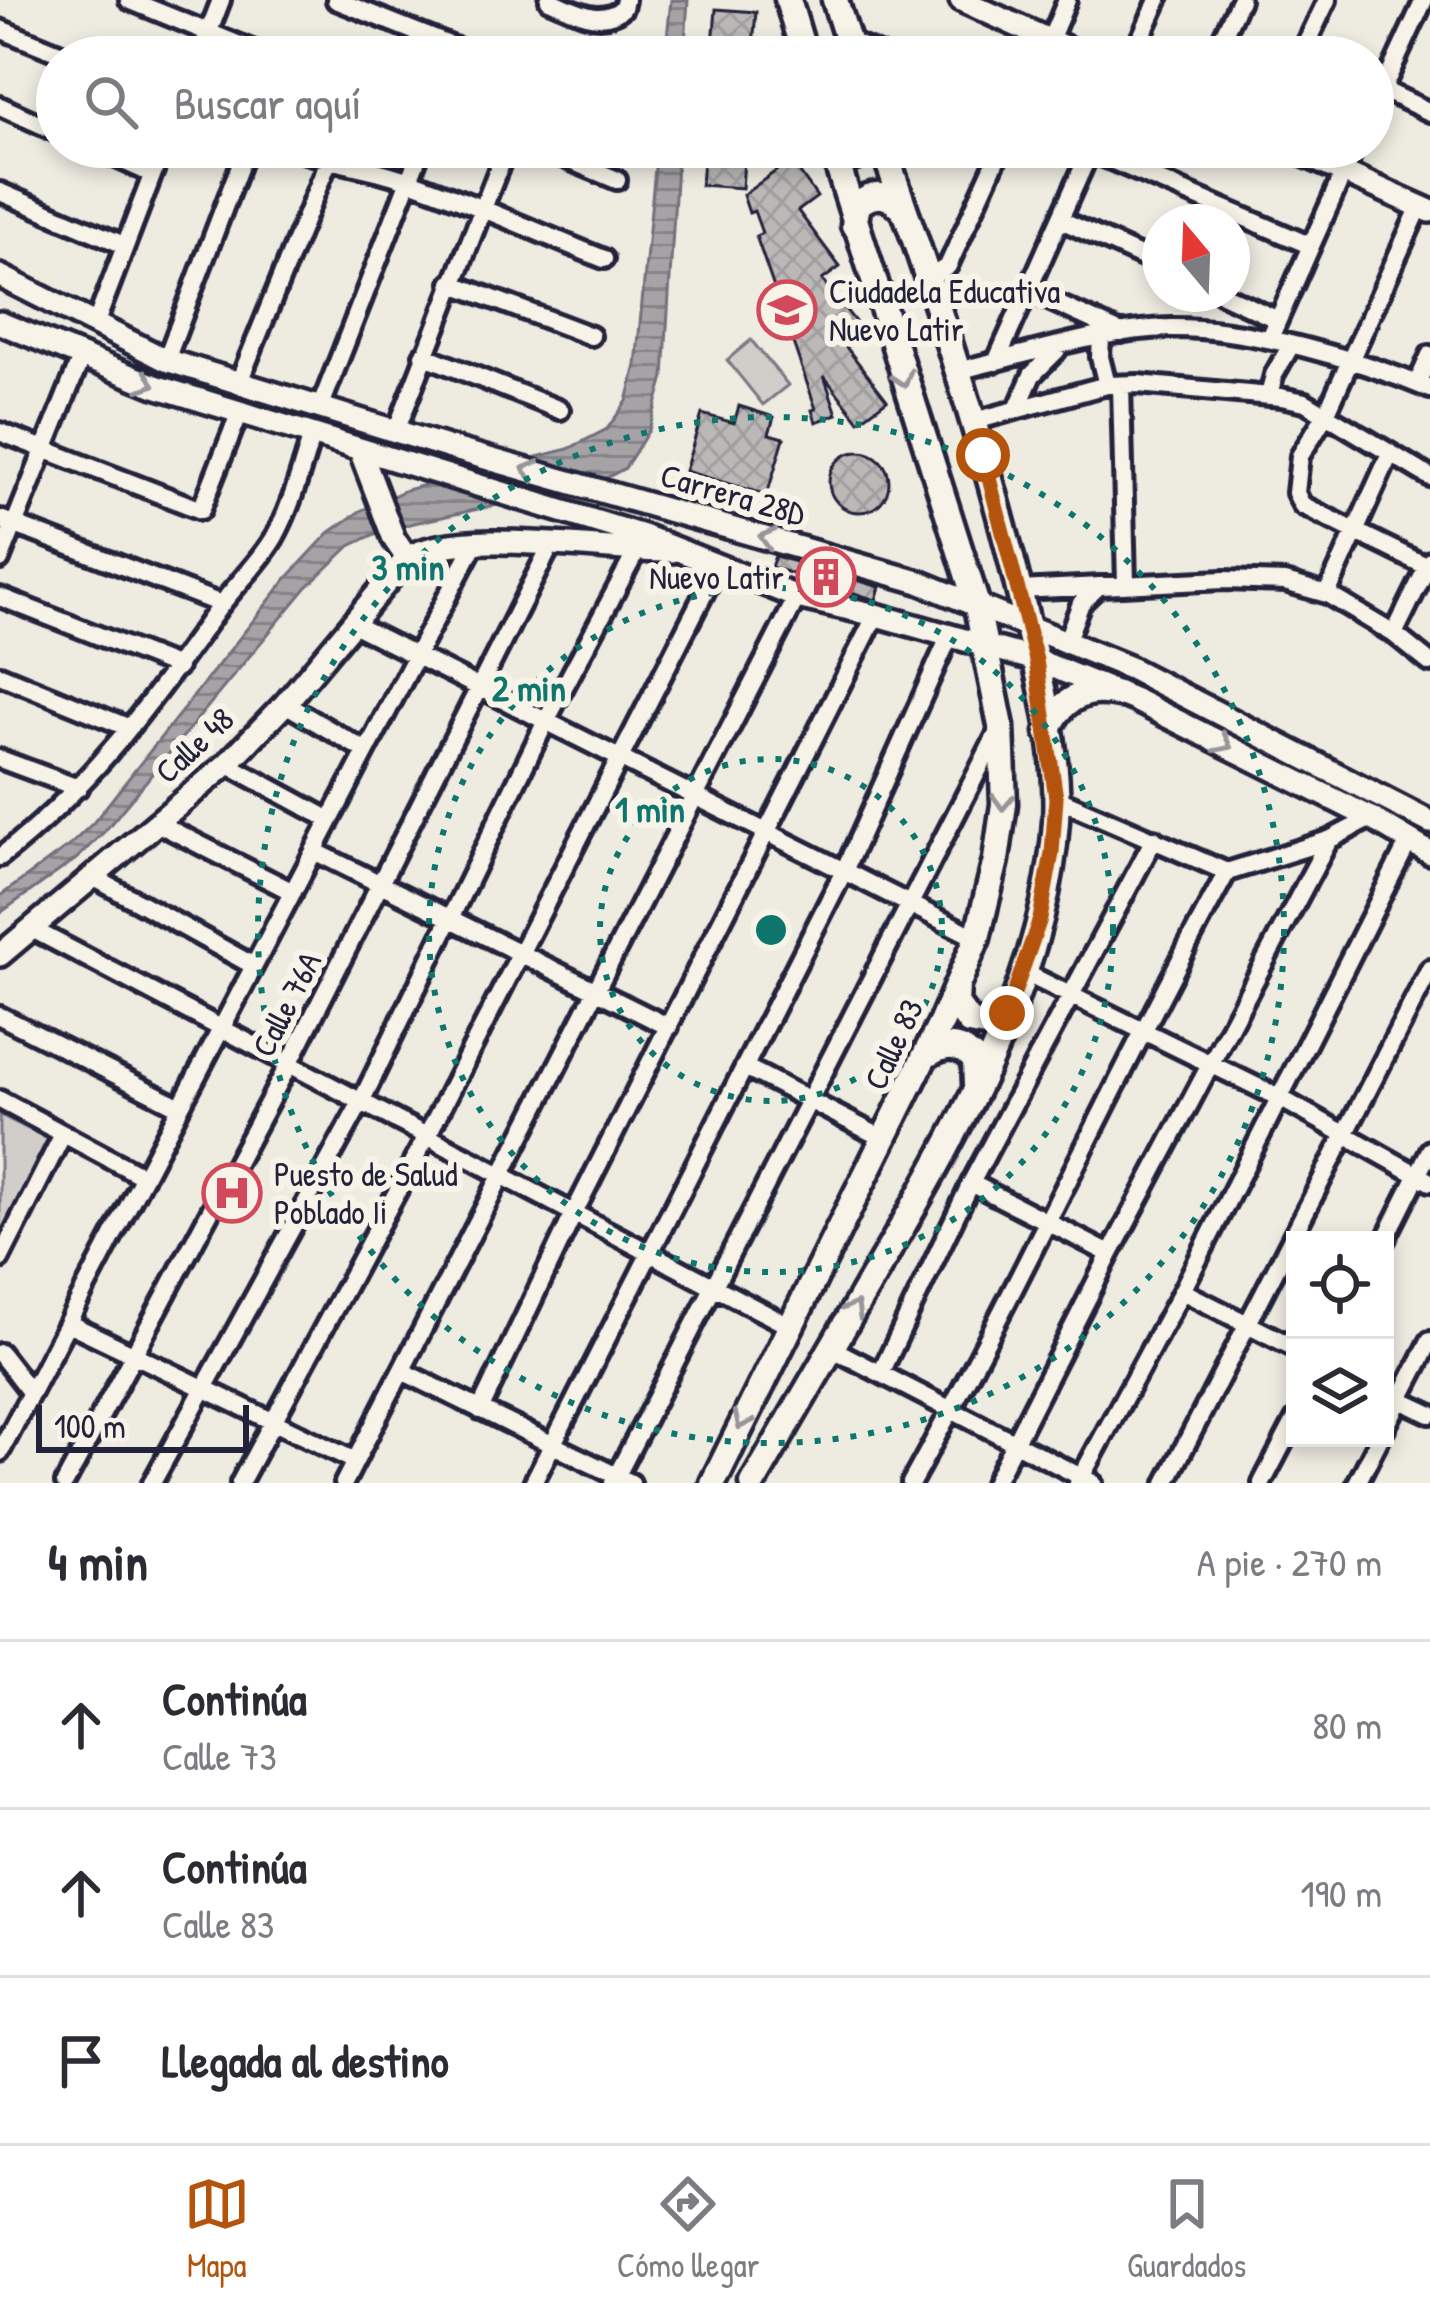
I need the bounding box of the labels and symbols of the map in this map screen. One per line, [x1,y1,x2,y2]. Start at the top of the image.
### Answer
north arrow [1142,204,1250,312]
place label: Ciudadela Educativa Nuevo Latir [829,269,1060,351]
school or university icon: Ciudadela Educativa Nuevo Latir [756,279,818,341]
one-way arrow [889,368,914,389]
one-way arrow [136,369,157,393]
route start [956,428,1010,482]
street label: Carrera 28D [656,452,811,536]
one-way arrow [520,460,541,485]
one-way arrow [757,527,777,552]
text: 3 min [371,542,445,591]
building icon: Nuevo Latir [795,546,857,608]
place label: Nuevo Latir [649,555,784,599]
text: 2 min [492,663,566,712]
street label: Calle 48 [145,697,243,793]
one-way arrow [1211,730,1233,753]
text: 1 min [615,784,685,833]
one-way arrow [990,793,1016,812]
centre of rings [750,909,792,951]
street label: Calle 76A [241,944,331,1064]
route end [980,986,1034,1040]
street label: Calle 83 [853,992,933,1096]
place label: Puesto de Salud Poblado Ii [274,1152,458,1234]
hospital icon: Puesto de Salud Poblado Ii [201,1162,263,1224]
one-way arrow [840,1300,862,1322]
scale bar [36,1399,249,1452]
one-way arrow [733,1409,756,1430]

